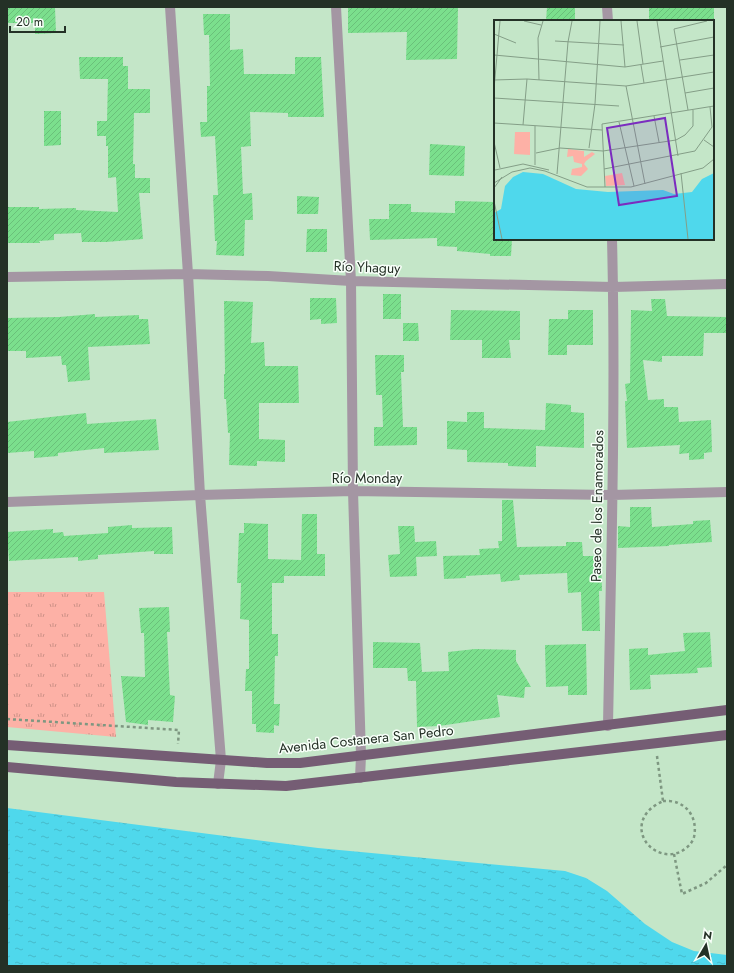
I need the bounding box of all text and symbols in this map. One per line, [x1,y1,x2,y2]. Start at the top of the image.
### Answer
scale bar [10,8,65,34]
text: 20 m [16,13,43,31]
inset map [494,20,714,240]
street label: Río Yhaguy [333,256,402,278]
street label: Paseo de los Enamorados [586,430,608,582]
street label: Río Monday [332,468,403,488]
street label: Avenida Costanera San Pedro [278,720,455,758]
north arrow [686,925,726,965]
text: N [702,927,713,944]

